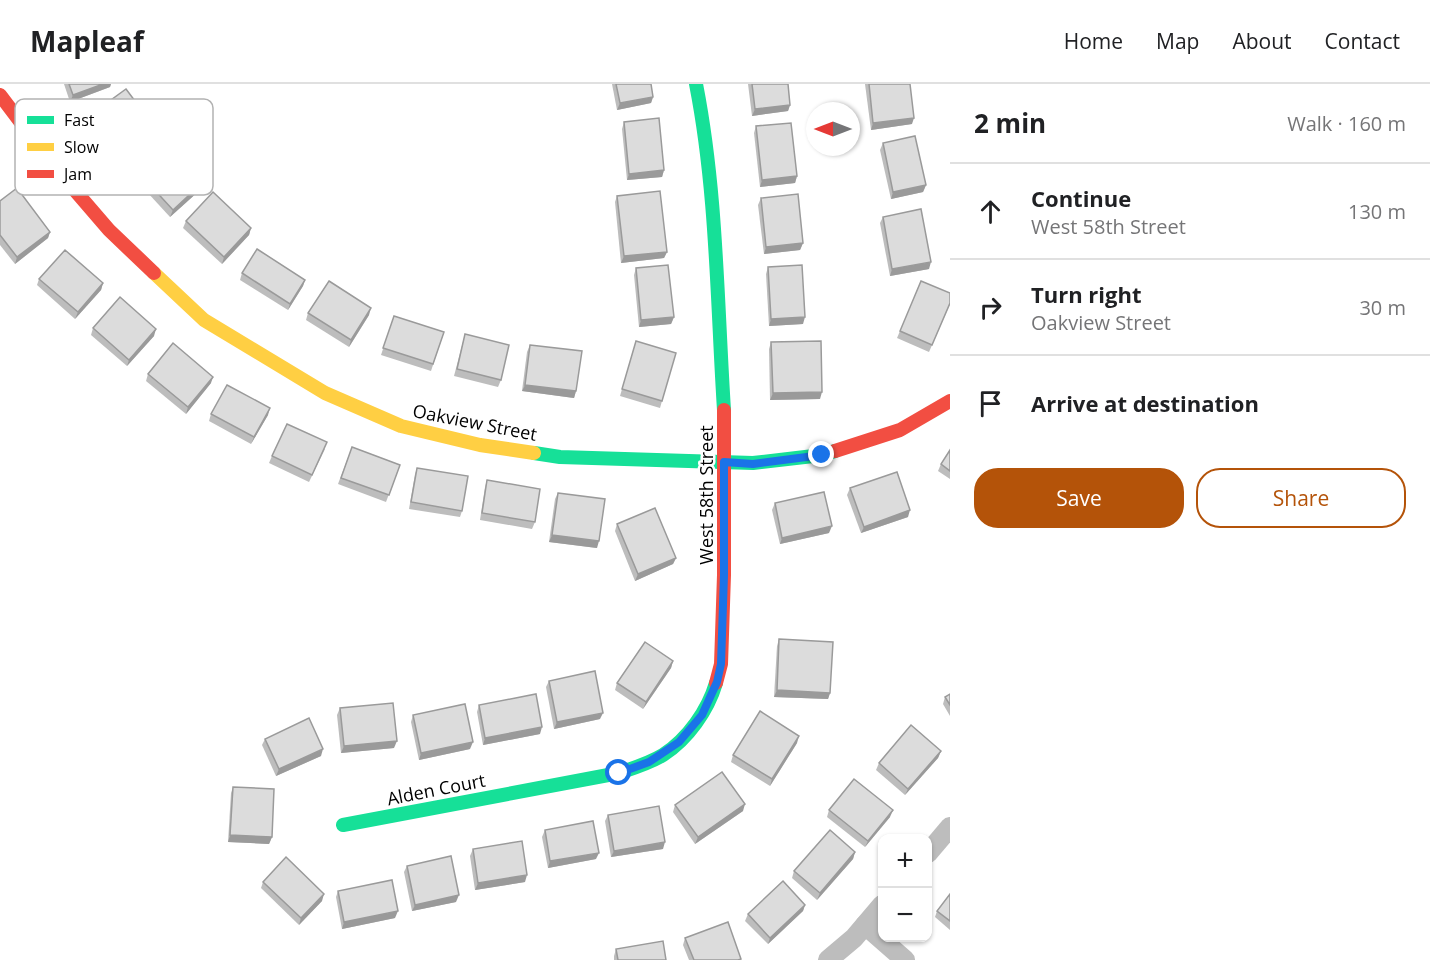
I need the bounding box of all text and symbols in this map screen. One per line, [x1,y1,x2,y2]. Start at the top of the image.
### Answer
text: Mapleaf [30,22,144,60]
text: Home [1064,27,1123,55]
text: Map [1156,27,1199,55]
text: About [1232,27,1292,55]
text: Contact [1325,27,1400,55]
legend [15,99,213,195]
north arrow [806,102,860,156]
text: 2 min [974,105,1046,141]
text: Fast [64,109,95,131]
text: Walk · 160 m [1287,110,1406,137]
text: Slow [64,136,99,158]
text: Jam [62,163,92,185]
text: Continue [1031,183,1131,213]
icon: ahead [974,195,1007,228]
text: 130 m [1348,198,1406,225]
text: West 58th Street [1031,213,1186,240]
text: Turn right [1031,279,1142,309]
icon: right [974,291,1007,324]
text: 30 m [1359,294,1406,321]
text: Oakview Street [1031,309,1171,336]
icon: arrive [974,387,1007,420]
text: Arrive at destination [1031,388,1259,418]
street label: Oakview Street [411,398,539,446]
street label: West 58th Street [694,425,718,565]
route end [808,441,834,467]
button: Save [974,468,1184,528]
button: Share [1196,468,1406,528]
route start [605,759,631,785]
street label: Alden Court [385,768,487,810]
map controls [878,834,932,942]
button: + [878,834,932,888]
button: − [878,888,932,942]

